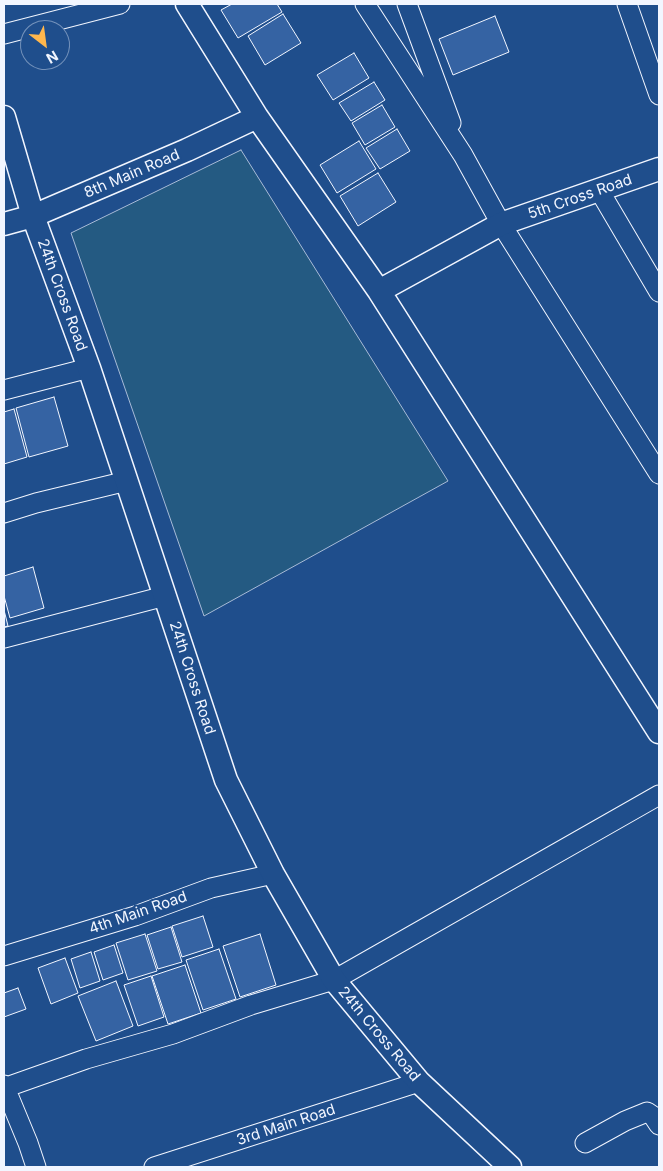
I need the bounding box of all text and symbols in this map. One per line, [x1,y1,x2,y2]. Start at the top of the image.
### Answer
north arrow [20,20,70,70]
text: N [43,48,61,68]
street label: 8th Main Road [81,146,183,202]
street label: 5th Cross Road [526,171,634,223]
street label: 24th Cross Road [33,236,91,354]
street label: 24th Cross Road [165,619,219,737]
street label: 4th Main Road [87,888,189,938]
street label: 24th Cross Road [334,983,424,1085]
street label: 3rd Main Road [234,1101,338,1149]

